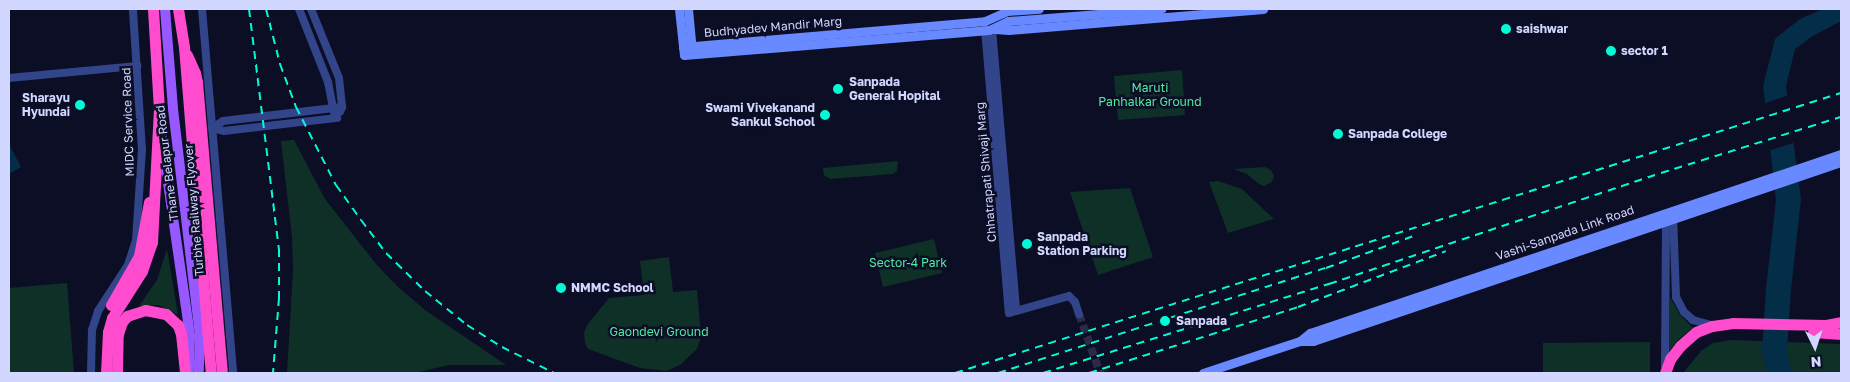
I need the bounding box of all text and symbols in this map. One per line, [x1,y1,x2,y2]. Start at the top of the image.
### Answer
street label: Budhyadev Mandir Marg [703,14,843,40]
place label: saishwar [1516,22,1568,36]
marker: saishwar [1500,23,1512,35]
place label: sector 1 [1621,44,1668,58]
marker: sector 1 [1605,45,1617,57]
street label: MIDC Service Road [119,67,137,177]
place label: Sanpada General Hopital [849,75,940,103]
park label: Maruti Panhalkar Ground [1098,81,1202,109]
marker: Sanpada General Hopital [831,82,845,96]
place label: Sharayu Hyundai [22,91,70,119]
marker: Sharayu Hyundai [74,99,86,111]
place label: Swami Vivekanand Sankul School [705,101,815,129]
street label: Chhatrapati Shivaji Marg [973,101,999,243]
street label: Thane Belapur Road [153,104,181,222]
marker: Swami Vivekanand Sankul School [819,109,831,121]
place label: Sanpada College [1348,127,1447,141]
marker: Sanpada College [1332,128,1344,140]
street label: Turbhe Railway Flyover [181,143,207,277]
street label: Vashi-Sanpada Link Road [1494,203,1636,263]
place label: Sanpada Station Parking [1037,230,1127,258]
marker: Sanpada Station Parking [1021,238,1033,250]
park label: Sector-4 Park [869,256,947,270]
place label: NMMC School [571,281,654,295]
marker: NMMC School [555,282,567,294]
marker: Sanpada [1158,314,1172,328]
place label: Sanpada [1176,314,1227,328]
north arrow [1790,322,1840,372]
park label: Gaondevi Ground [609,325,709,339]
text: N [1810,354,1822,371]

